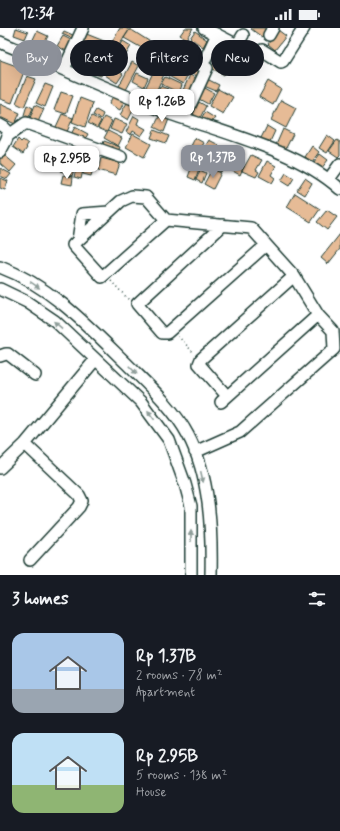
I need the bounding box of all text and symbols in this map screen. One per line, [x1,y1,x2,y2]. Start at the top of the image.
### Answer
text: 12:34 [20,4,55,24]
chip: Buy [12,40,62,76]
chip: Rent [70,40,128,76]
chip: Filters [136,40,203,76]
chip: New [211,40,264,76]
pin: Rp 1.26B [121,89,203,123]
text: Rp 1.26B [138,93,186,110]
pin: Rp 1.37B [172,145,254,179]
pin: Rp 2.95B [26,146,108,180]
text: Rp 1.37B [190,149,236,166]
text: Rp 2.95B [43,150,91,167]
one-way arrow [30,281,40,289]
one-way arrow [53,320,64,329]
one-way arrow [128,365,138,375]
one-way arrow [147,410,155,421]
one-way arrow [200,470,206,483]
one-way arrow [188,529,194,542]
text: 3 homes [12,588,69,610]
icon: filters [306,588,328,610]
text: Rp 1.37B [136,645,196,667]
icon: home [44,649,92,697]
text: 2 rooms · 78 m² [136,667,223,684]
text: Apartment [136,684,195,701]
text: Rp 2.95B [136,745,198,767]
icon: home [44,749,92,797]
text: 5 rooms · 138 m² [136,767,227,784]
text: House [136,784,167,801]

